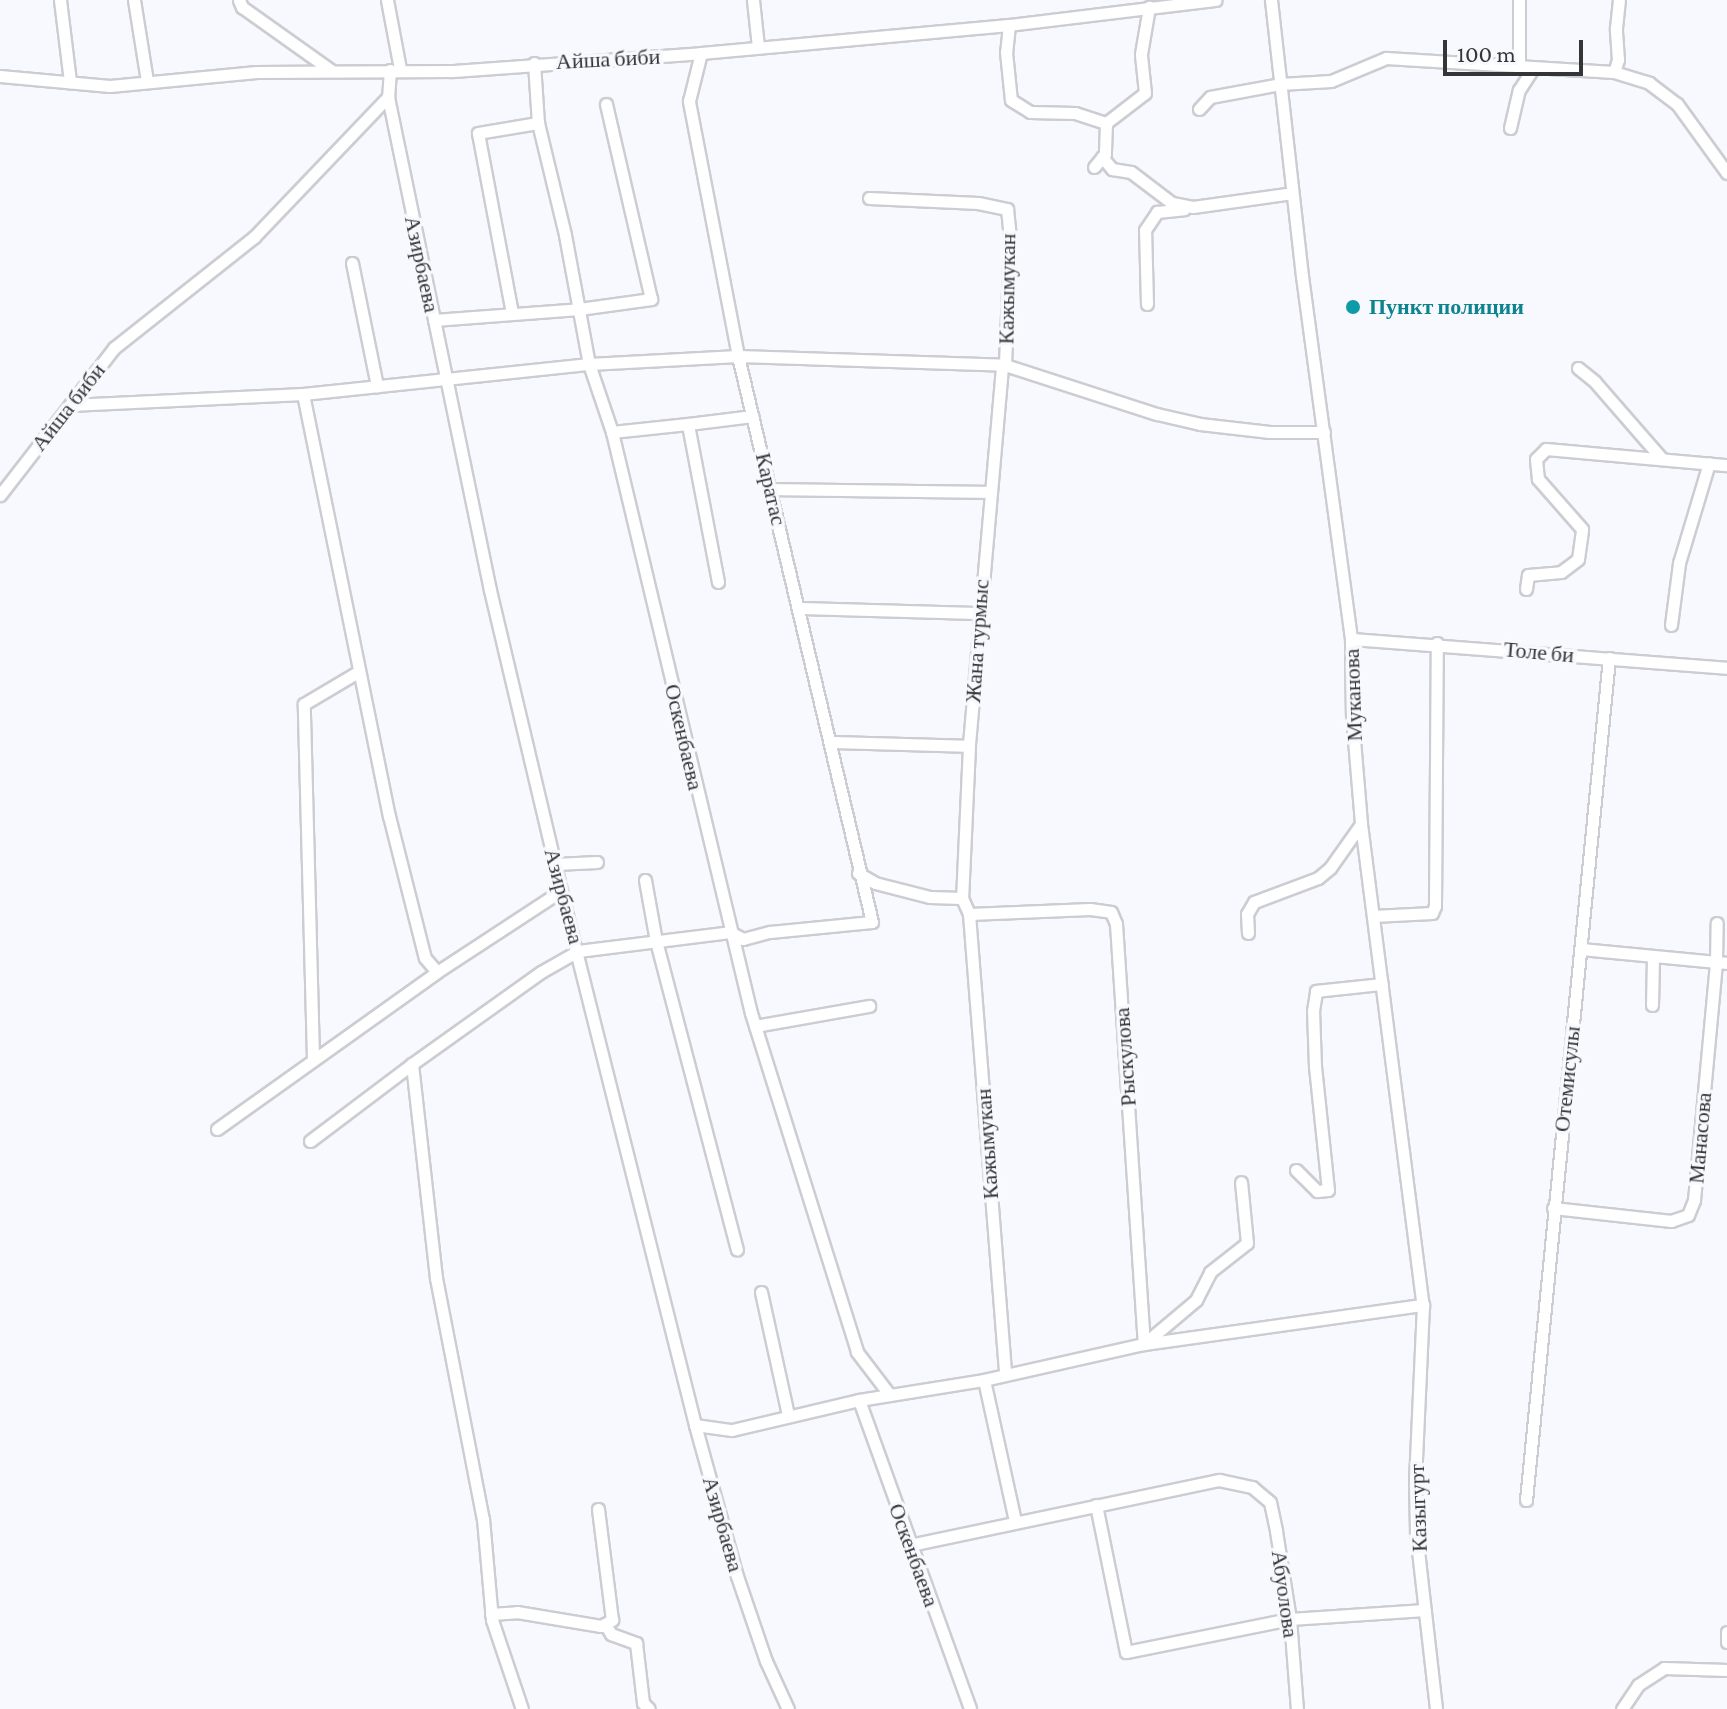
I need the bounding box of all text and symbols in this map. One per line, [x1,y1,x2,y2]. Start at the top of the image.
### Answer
scale bar [1447,24,1587,74]
text: 100 m [1457,40,1516,67]
street label: Айша биби [555,43,661,75]
street label: Азирбаева [399,213,445,315]
street label: Кажымукан [993,233,1021,345]
place label: Пункт полиции [1369,294,1524,320]
marker: Пункт полиции [1344,298,1362,316]
street label: Айша биби [25,358,111,456]
street label: Каратас [750,450,792,528]
street label: Жана турмыс [960,578,994,704]
street label: Толе би [1503,636,1575,668]
street label: Муканова [1338,648,1368,742]
street label: Оскенбаева [659,681,709,793]
street label: Азирбаева [539,845,589,947]
street label: Рыскулова [1108,1007,1142,1107]
street label: Отемисулы [1548,1025,1586,1133]
street label: Кажымукан [970,1088,1004,1200]
street label: Манасова [1683,1091,1717,1185]
street label: Казыгурт [1403,1464,1433,1552]
street label: Азирбаева [697,1473,749,1575]
street label: Оскенбаева [883,1500,945,1610]
street label: Абуолова [1266,1549,1304,1639]

